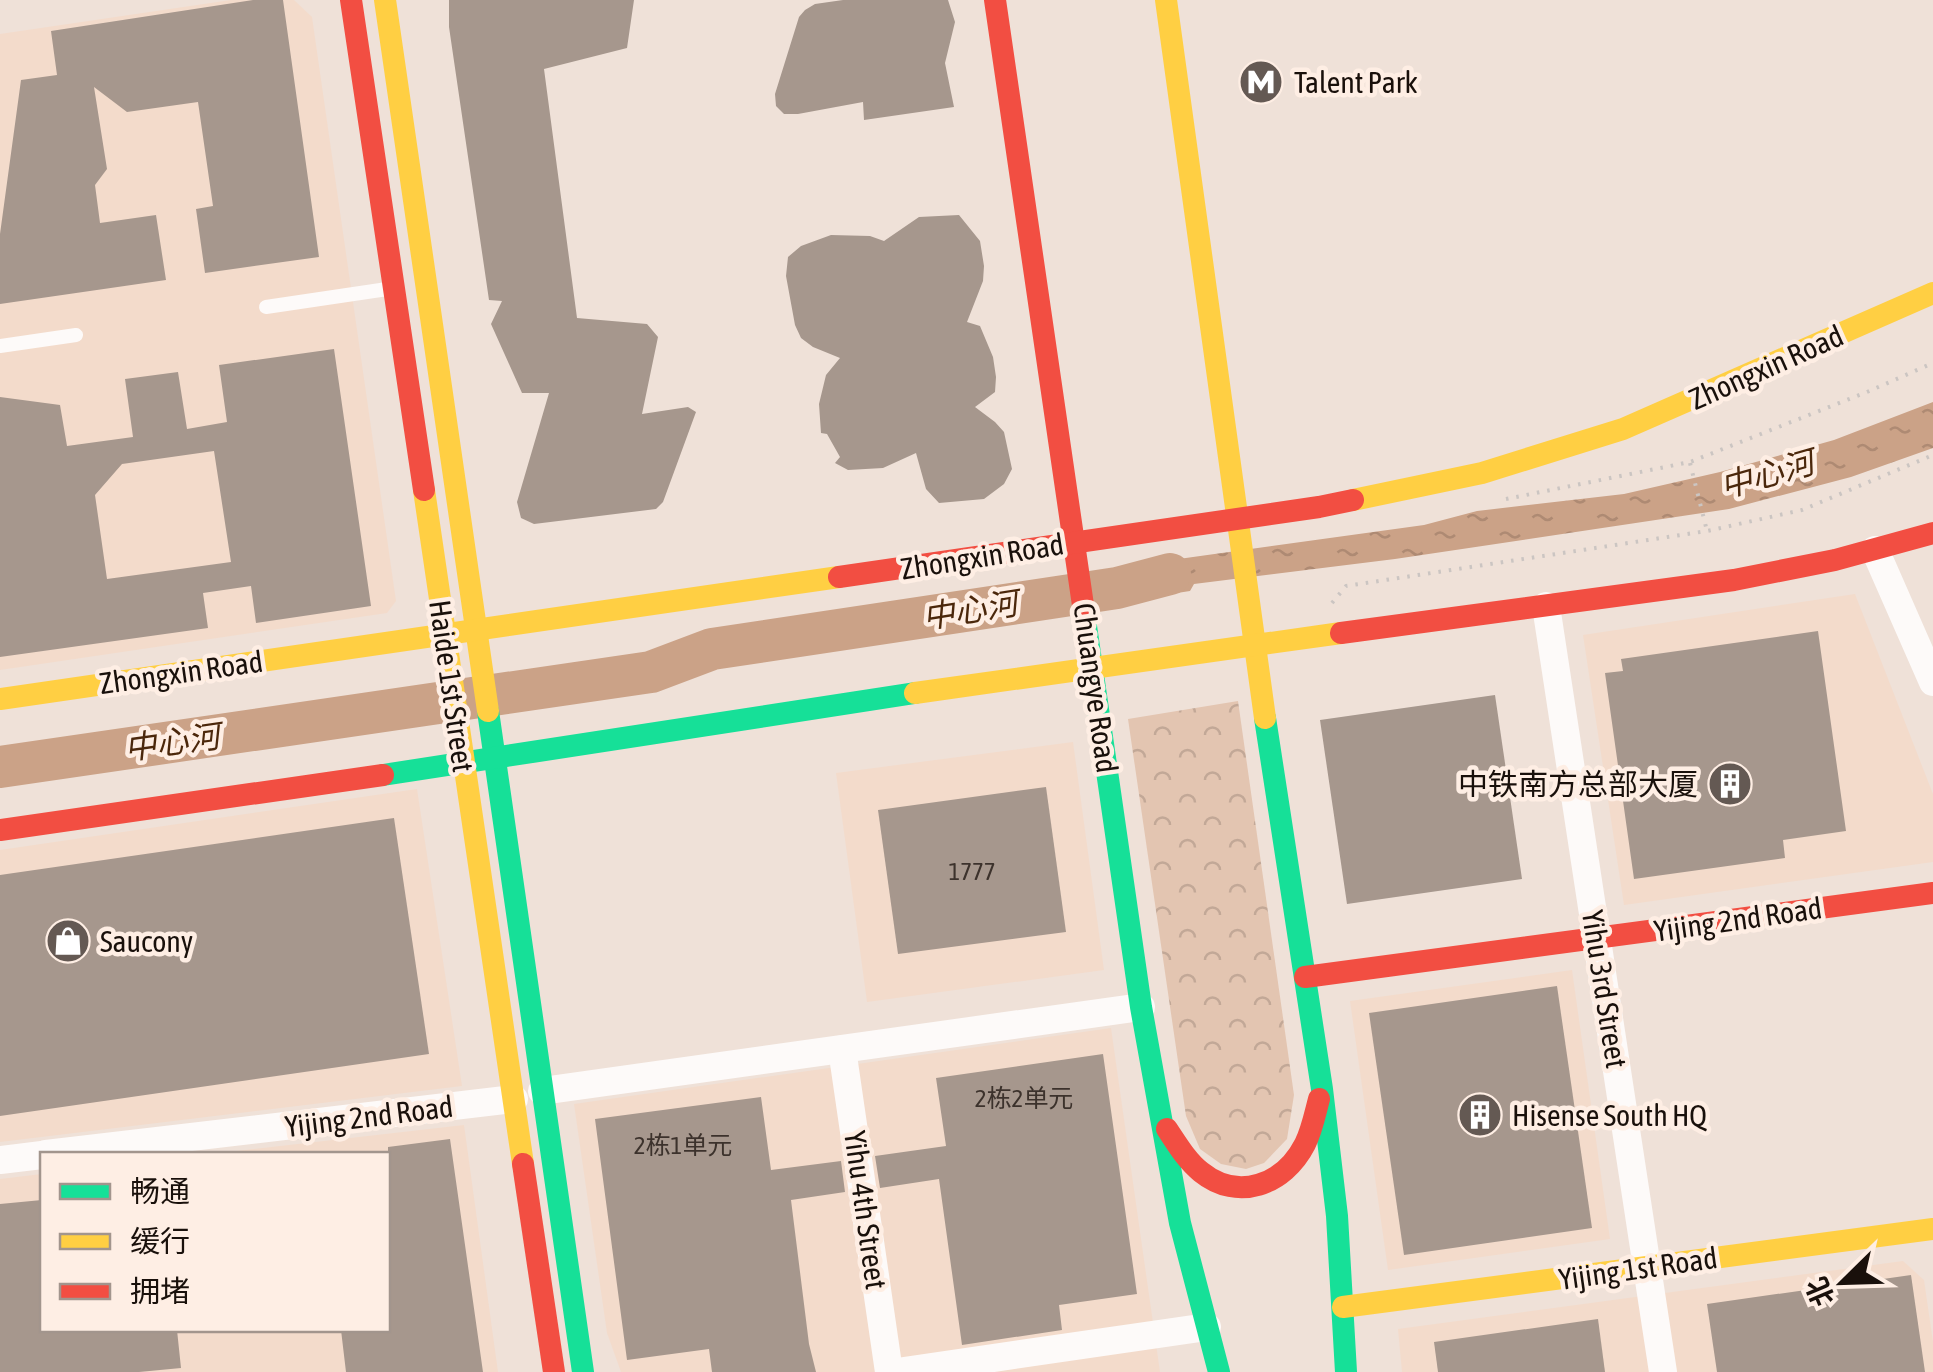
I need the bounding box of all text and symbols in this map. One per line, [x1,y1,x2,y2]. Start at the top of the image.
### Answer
metro station icon: Talent Park [1238,59,1284,105]
place label: Talent Park [1294,65,1418,99]
street label: Zhongxin Road [1684,318,1848,416]
water label: 中心河 [1716,441,1824,505]
street label: Zhongxin Road [898,526,1066,586]
water label: 中心河 [920,583,1026,636]
street label: Haide 1st Street [423,598,481,774]
street label: Chuangye Road [1067,601,1125,775]
street label: Zhongxin Road [97,644,265,700]
water label: 中心河 [122,716,228,767]
building icon: 中铁南方总部大厦 [1707,761,1753,807]
place label: 中铁南方总部大厦 [1458,767,1698,801]
house number: 1777 [948,857,996,885]
street label: Yijing 2nd Road [1652,890,1824,948]
street label: Yihu 3rd Street [1576,908,1634,1070]
shop icon: Saucony [45,918,91,964]
place label: Saucony [100,924,193,958]
house number: 2栋2单元 [975,1084,1073,1112]
street label: Yijing 2nd Road [283,1089,455,1143]
building icon: Hisense South HQ [1457,1092,1503,1138]
place label: Hisense South HQ [1512,1098,1707,1132]
street label: Yihu 4th Street [838,1129,894,1291]
house number: 2栋1单元 [634,1131,732,1159]
legend [40,1152,390,1332]
text: 畅通 [130,1174,190,1208]
text: 缓行 [130,1224,190,1258]
north arrow [1793,1232,1893,1332]
street label: Yijing 1st Road [1557,1240,1719,1296]
text: 北 [1800,1273,1840,1311]
text: 拥堵 [130,1274,190,1308]

